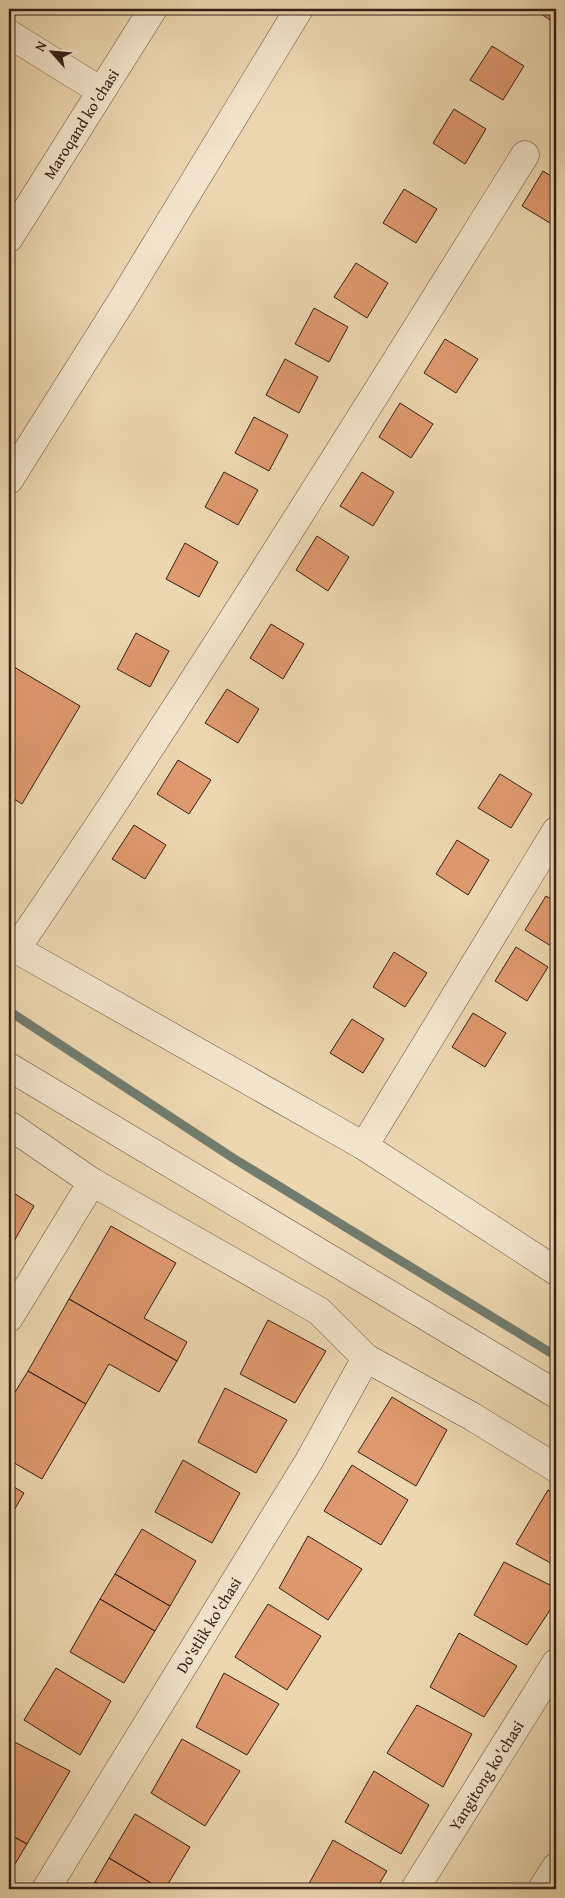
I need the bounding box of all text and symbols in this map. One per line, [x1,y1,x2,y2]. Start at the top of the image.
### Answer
north arrow [28,28,78,78]
text: N [29,37,52,55]
street label: Maroqand ko'chasi [37,63,125,184]
street label: Do'stlik ko'chasi [170,1572,247,1678]
street label: Yangitong ko'chasi [442,1715,530,1835]

